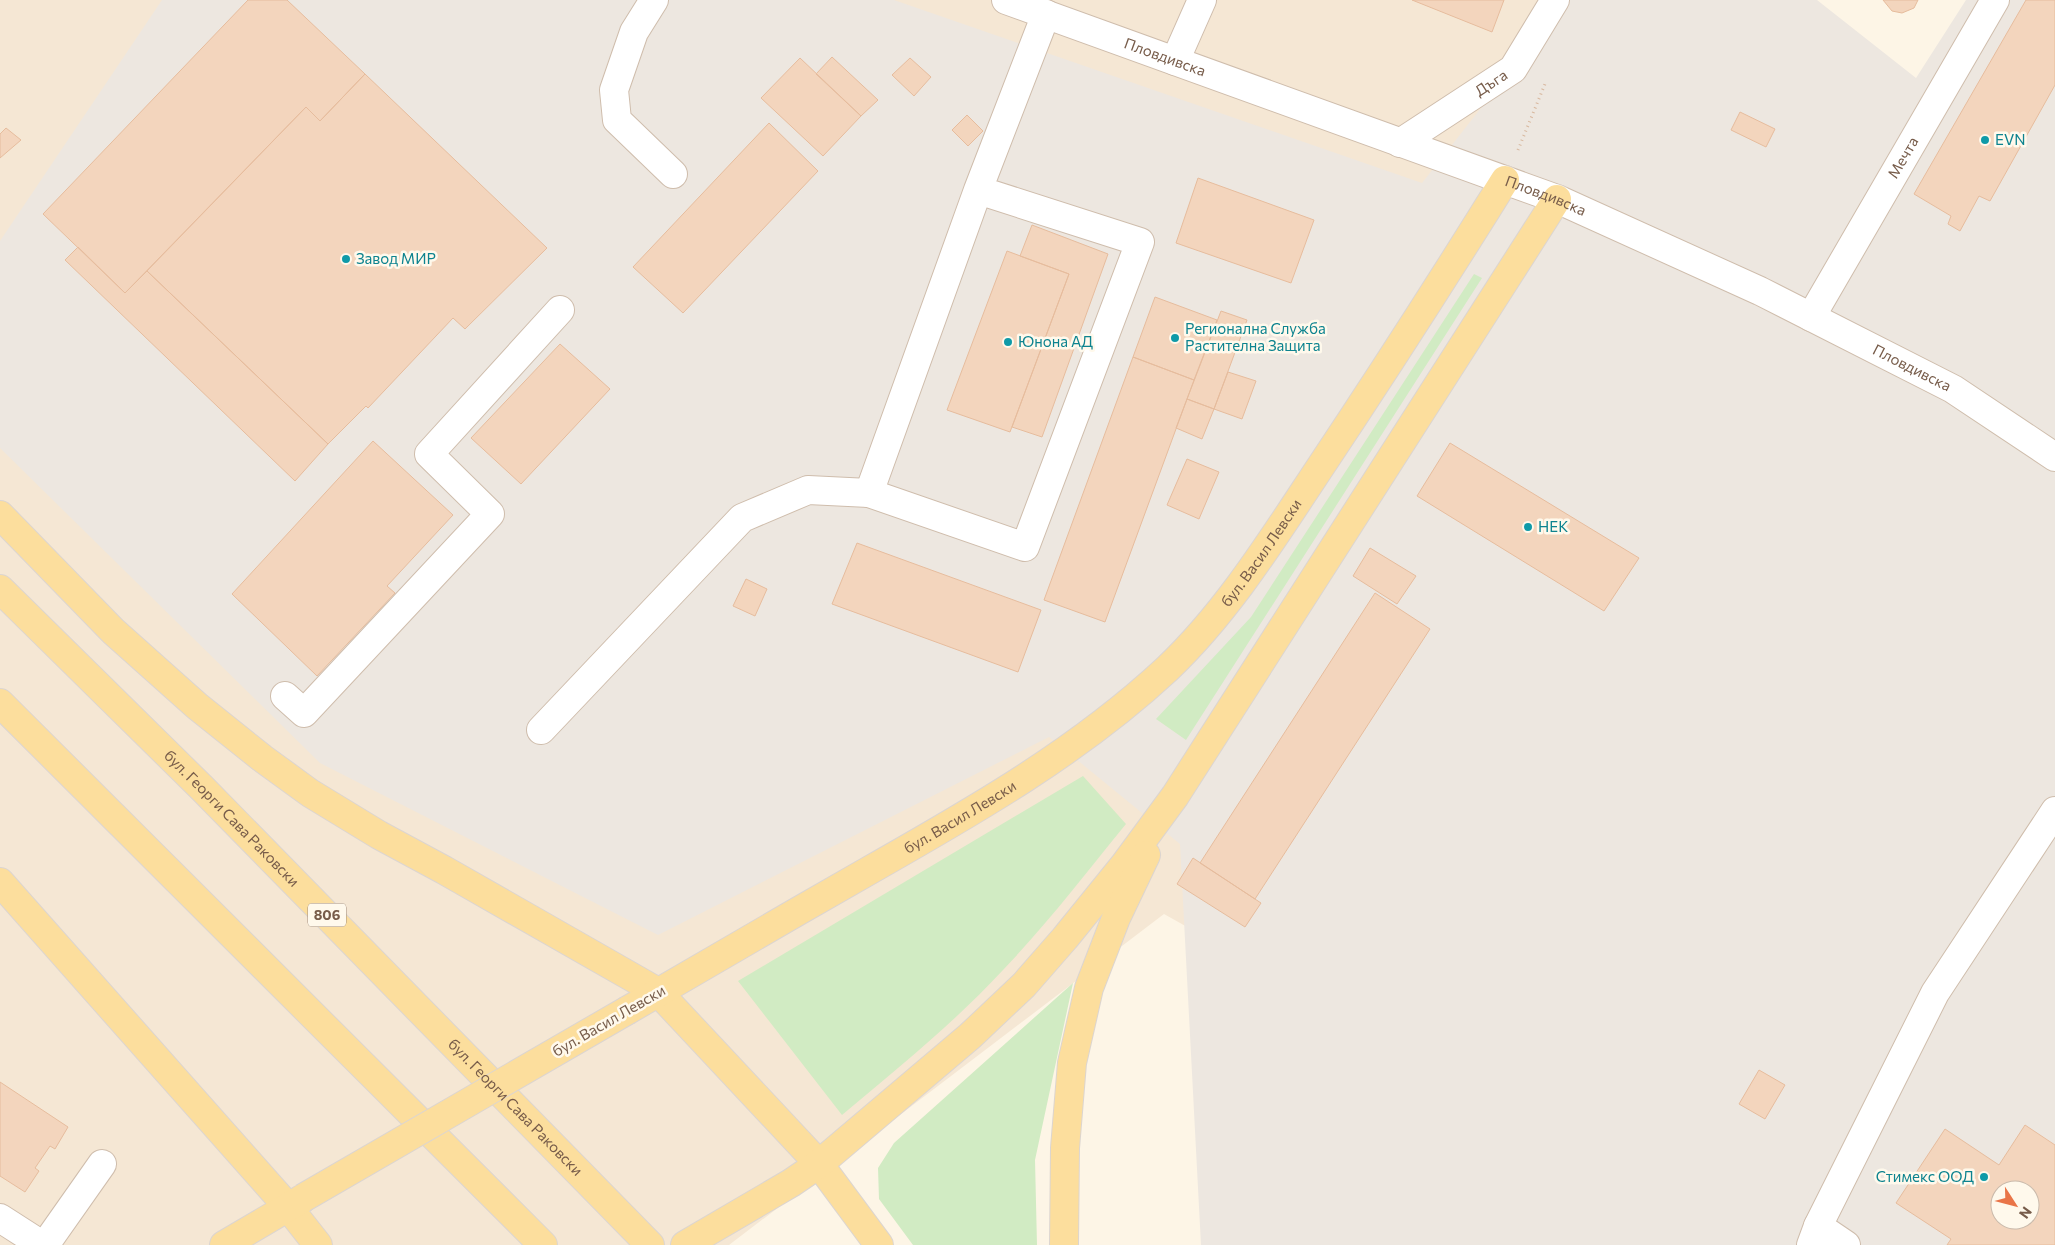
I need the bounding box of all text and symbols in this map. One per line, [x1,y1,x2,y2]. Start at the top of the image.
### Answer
street label: Пловдивска [1122,33,1209,79]
street label: Дъга [1471,65,1510,100]
place label: EVN [1995,130,2026,148]
street label: Мечта [1883,133,1922,181]
marker: EVN [1979,134,1991,146]
street label: Пловдивска [1503,171,1589,219]
place label: Завод МИР [356,249,436,267]
marker: Завод МИР [340,253,352,265]
place label: Регионална Служба Растителна Защита [1185,319,1326,354]
place label: Юнона АД [1018,332,1093,350]
marker: Регионална Служба Растителна Защита [1169,332,1181,344]
marker: Юнона АД [1002,336,1014,348]
street label: Пловдивска [1870,340,1954,395]
street label: бул. Васил Левски [1217,495,1305,610]
place label: НЕК [1538,517,1568,535]
marker: НЕК [1522,521,1534,533]
street label: бул. Георги Сава Раковски [161,746,304,890]
street label: бул. Васил Левски [900,776,1019,857]
road number: 806 [308,904,346,926]
street label: бул. Васил Левски [549,980,668,1060]
street label: бул. Георги Сава Раковски [445,1035,587,1179]
place label: Стимекс ООД [1876,1167,1974,1185]
marker: Стимекс ООД [1978,1171,1990,1183]
north arrow [1990,1180,2040,1230]
text: N [2016,1204,2036,1222]

